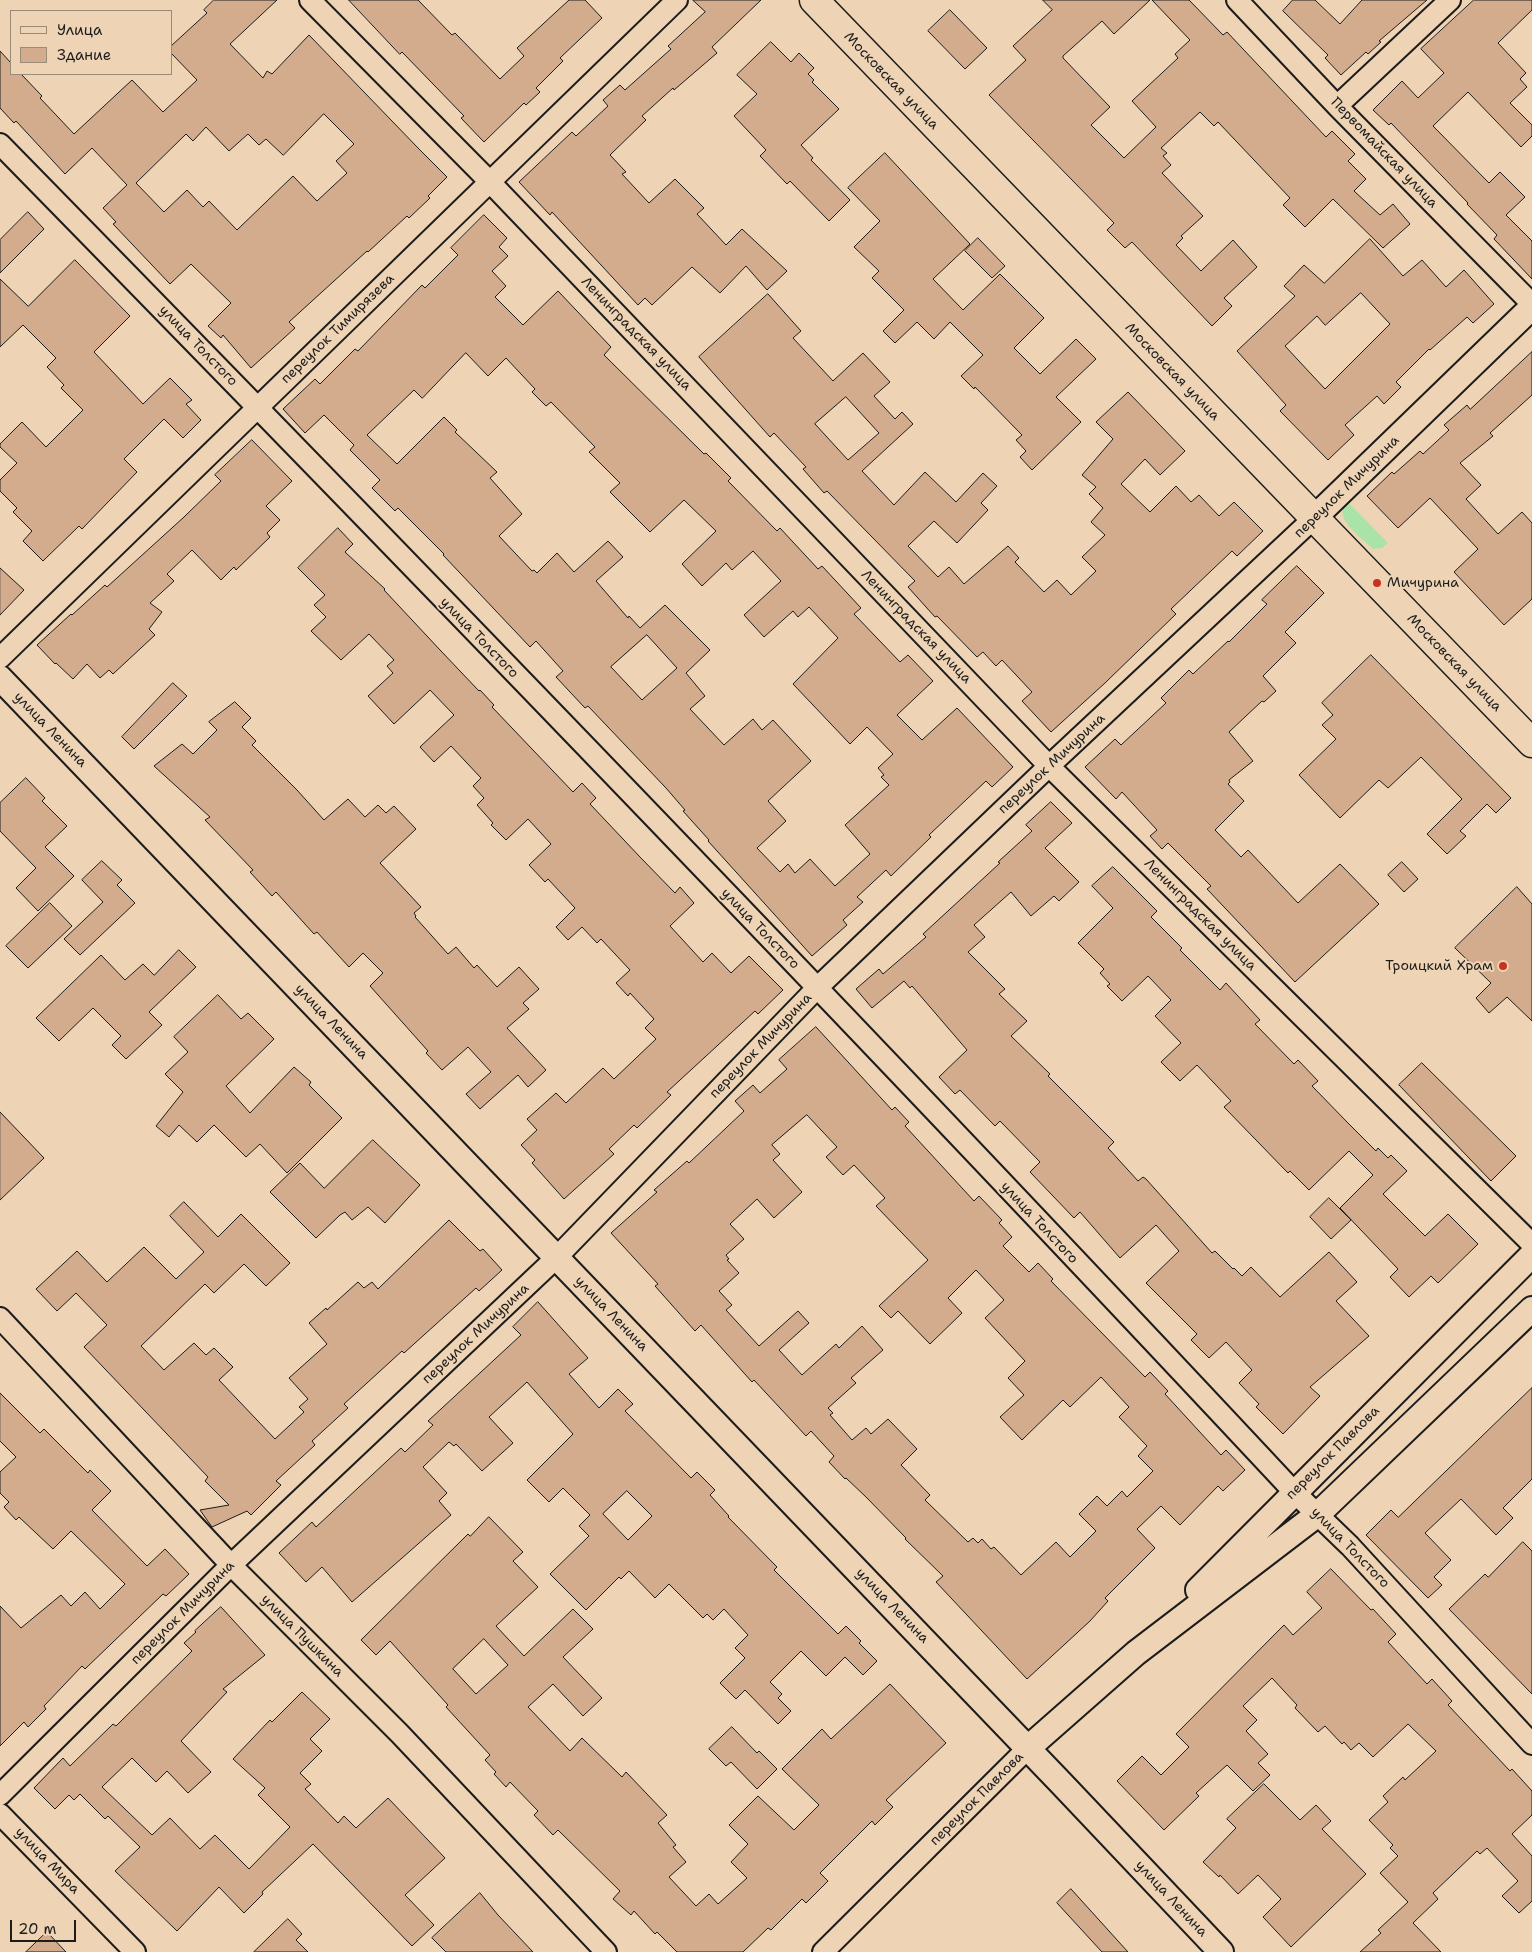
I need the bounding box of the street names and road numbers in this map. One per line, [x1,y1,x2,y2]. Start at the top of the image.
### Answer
street label: Московская улица [840,29,942,133]
street label: Первомайская улица [1327,94,1441,212]
street label: переулок Тимирязева [278,271,398,387]
street label: Ленинградская улица [577,274,695,394]
street label: улица Толстого [155,302,241,390]
street label: Московская улица [1121,320,1223,424]
street label: переулок Мичурина [1291,432,1403,542]
street label: Ленинградская улица [857,567,975,687]
street label: улица Толстого [436,594,522,682]
street label: Московская улица [1403,611,1505,715]
street label: улица Ленина [10,689,90,771]
street label: переулок Мичурина [995,710,1109,818]
street label: Ленинградская улица [1140,855,1260,975]
street label: улица Толстого [717,885,803,973]
street label: улица Ленина [291,981,371,1063]
street label: переулок Мичурина [706,990,816,1102]
street label: улица Толстого [997,1179,1081,1267]
street label: улица Ленина [571,1273,651,1355]
street label: переулок Мичурина [419,1280,533,1388]
street label: переулок Павлова [1283,1403,1383,1503]
street label: улица Толстого [1307,1504,1393,1592]
street label: переулок Мичурина [128,1558,238,1668]
street label: улица Ленина [852,1565,932,1647]
street label: улица Пушкина [257,1591,347,1681]
street label: переулок Павлова [927,1749,1027,1849]
street label: улица Мира [11,1824,83,1898]
street label: улица Ленина [1131,1857,1211,1941]

